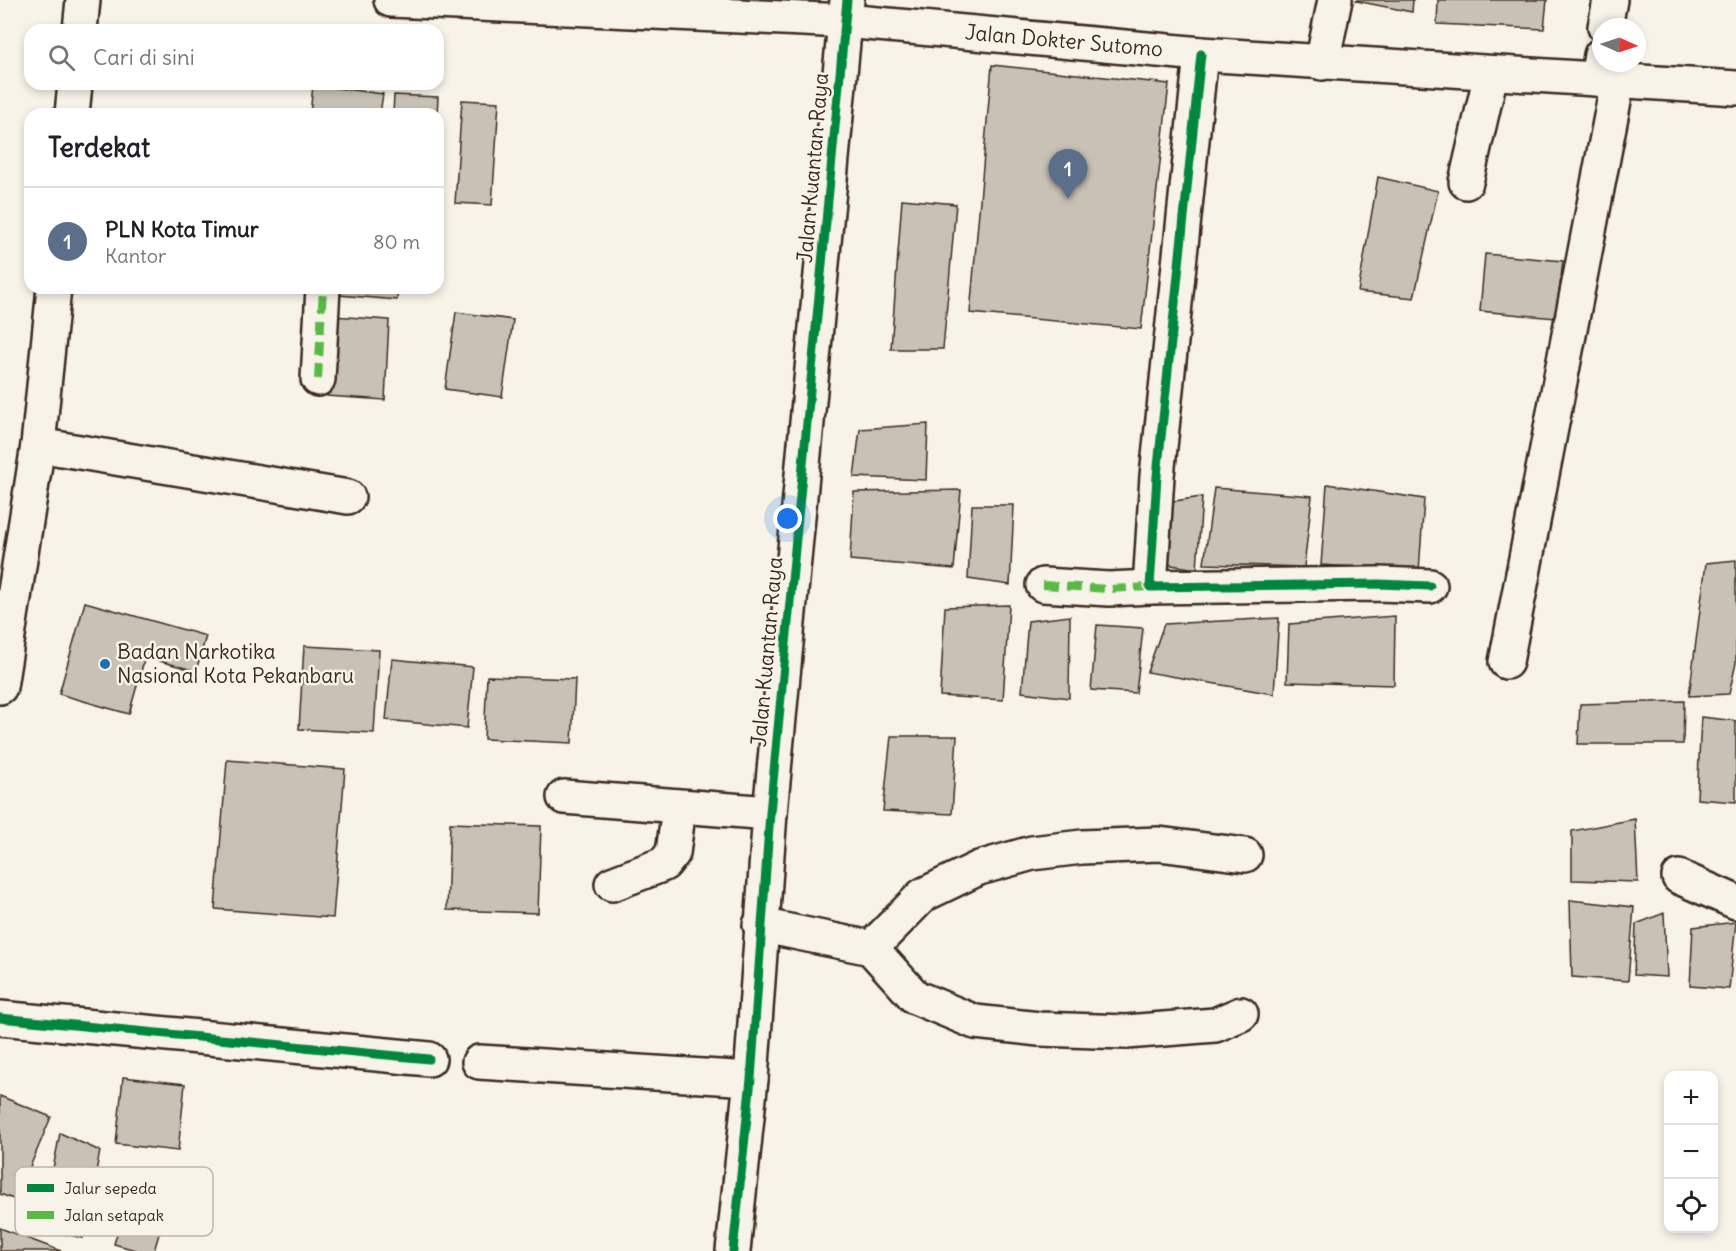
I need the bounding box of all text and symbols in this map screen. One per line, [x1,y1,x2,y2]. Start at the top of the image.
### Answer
street label: Jalan Dokter Sutomo [964,18,1164,63]
north arrow [1592,18,1646,72]
search box [24,24,444,90]
icon: search [45,41,78,74]
text: Cari di sini [93,43,195,71]
street label: Jalan Kuantan Raya [791,72,834,264]
text: Terdekat [48,131,150,164]
pin: 1 [1048,150,1088,199]
text: PLN Kota Timur [105,215,259,243]
text: 1 [64,229,71,254]
text: 80 m [373,229,420,254]
text: Kantor [105,243,166,268]
your location [773,504,802,533]
street label: Jalan Kuantan Raya [745,556,788,748]
place label: Badan Narkotika Nasional Kota Pekanbaru [117,638,354,689]
marker: Badan Narkotika Nasional Kota Pekanbaru [98,657,112,671]
map controls [1664,1071,1718,1233]
button: + [1664,1071,1718,1125]
button: − [1664,1125,1718,1179]
legend [15,1167,213,1236]
text: Jalur sepeda [64,1178,157,1198]
button: locate [1664,1179,1718,1233]
text: Jalan setapak [64,1205,164,1225]

